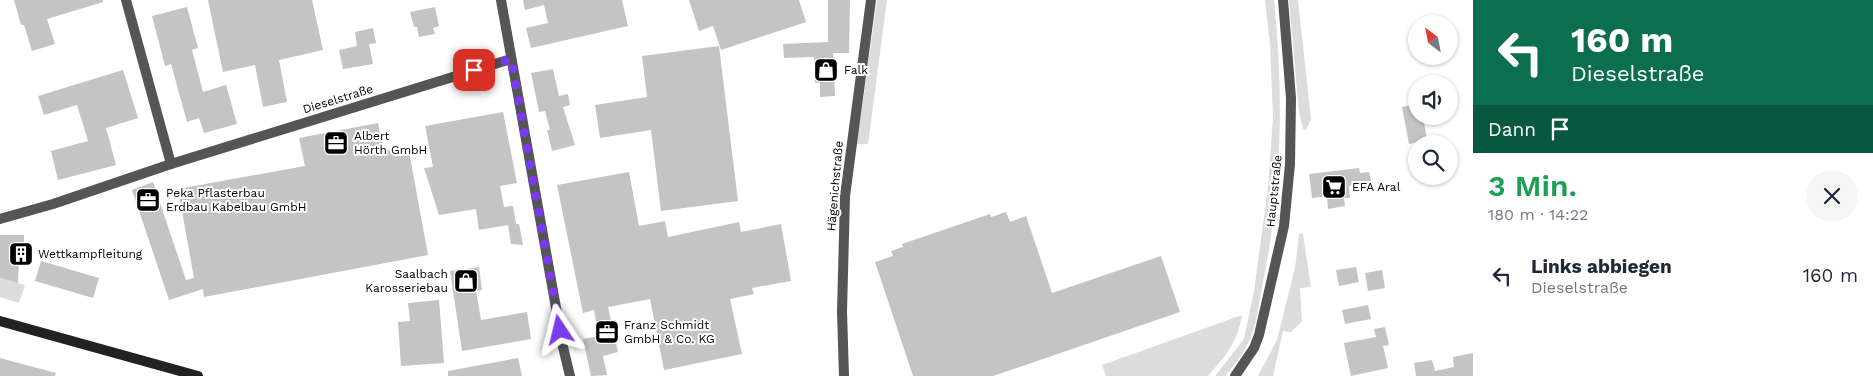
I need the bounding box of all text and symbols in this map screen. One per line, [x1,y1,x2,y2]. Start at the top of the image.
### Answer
north arrow [1408,15,1458,65]
map controls [1408,15,1458,185]
text: 160 m [1571,19,1673,61]
icon: left [1488,20,1553,85]
pin [453,49,495,91]
icon: arrive [460,56,488,84]
shop icon: Falk [813,57,839,83]
text: Dieselstraße [1571,61,1705,86]
place label: Falk [844,63,868,77]
button: sound [1408,75,1458,125]
street label: Dieselstraße [301,82,375,116]
icon: arrive [1546,115,1574,143]
text: Dann [1488,118,1536,141]
place label: Albert Hörth GmbH [354,129,427,157]
office icon: Albert Hörth GmbH [323,130,349,156]
button: search [1408,135,1458,185]
street label: Hägenichstraße [824,140,846,232]
street label: Hauptstraße [1263,154,1285,228]
text: 3 Min. [1488,168,1577,203]
button: close [1806,170,1858,222]
supermarket icon: EFA Aral [1321,174,1347,200]
place label: EFA Aral [1352,180,1401,194]
place label: Peka Pflasterbau Erdbau Kabelbau GmbH [166,186,306,214]
office icon: Peka Pflasterbau Erdbau Kabelbau GmbH [135,187,161,213]
text: 180 m · 14:22 [1488,205,1588,224]
building icon: Wettkampfleitung [8,241,34,267]
place label: Wettkampfleitung [38,247,143,261]
text: Links abbiegen [1531,255,1672,278]
icon: left [1488,262,1516,290]
text: 160 m [1803,264,1858,287]
place label: Saalbach Karosseriebau [365,267,448,295]
shop icon: Saalbach Karosseriebau [453,268,479,294]
text: Dieselstraße [1531,278,1628,297]
position arrow [533,303,585,355]
place label: Franz Schmidt GmbH & Co. KG [624,318,715,346]
office icon: Franz Schmidt GmbH & Co. KG [594,319,620,345]

